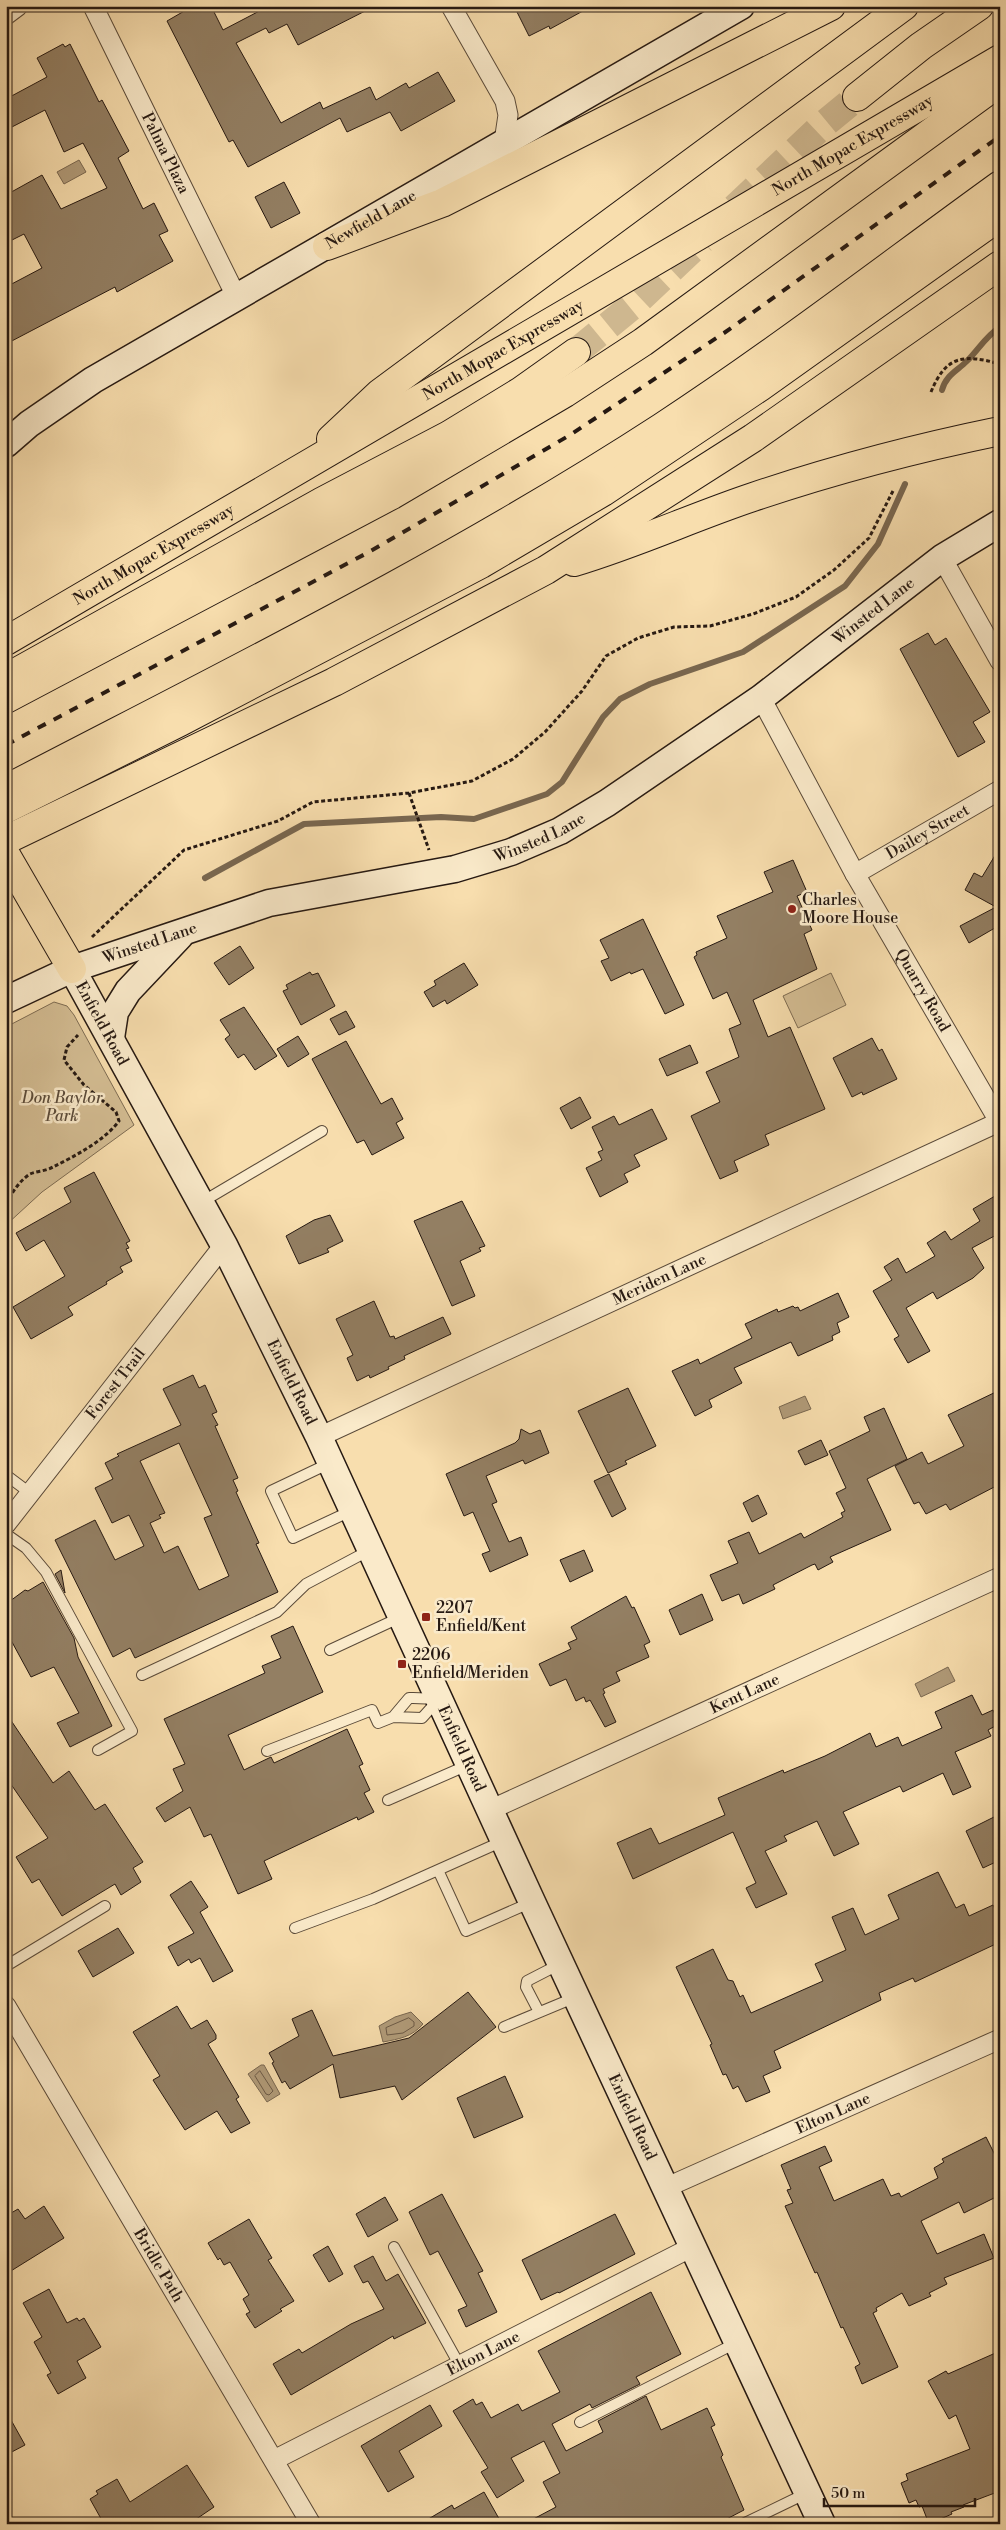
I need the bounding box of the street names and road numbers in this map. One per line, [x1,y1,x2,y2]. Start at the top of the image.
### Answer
street label: North Mopac Expressway [768,90,937,200]
street label: Palma Plaza [137,109,194,198]
street label: Newfield Lane [322,185,420,254]
street label: North Mopac Expressway [419,295,587,405]
street label: North Mopac Expressway [69,500,238,610]
street label: Winsted Lane [828,573,919,650]
street label: Dailey Street [882,800,973,864]
street label: Winsted Lane [490,808,589,867]
street label: Winsted Lane [99,918,200,968]
street label: Quarry Road [891,945,955,1035]
street label: Enfield Road [71,978,133,1069]
street label: Meriden Lane [609,1249,709,1310]
street label: Enfield Road [262,1336,321,1428]
street label: Forest Trail [82,1344,150,1423]
street label: Kent Lane [707,1669,783,1718]
street label: Enfield Road [433,1702,490,1795]
street label: Enfield Road [604,2071,661,2163]
street label: Elton Lane [793,2088,873,2139]
street label: Bridle Path [129,2224,189,2306]
street label: Elton Lane [443,2326,523,2380]

